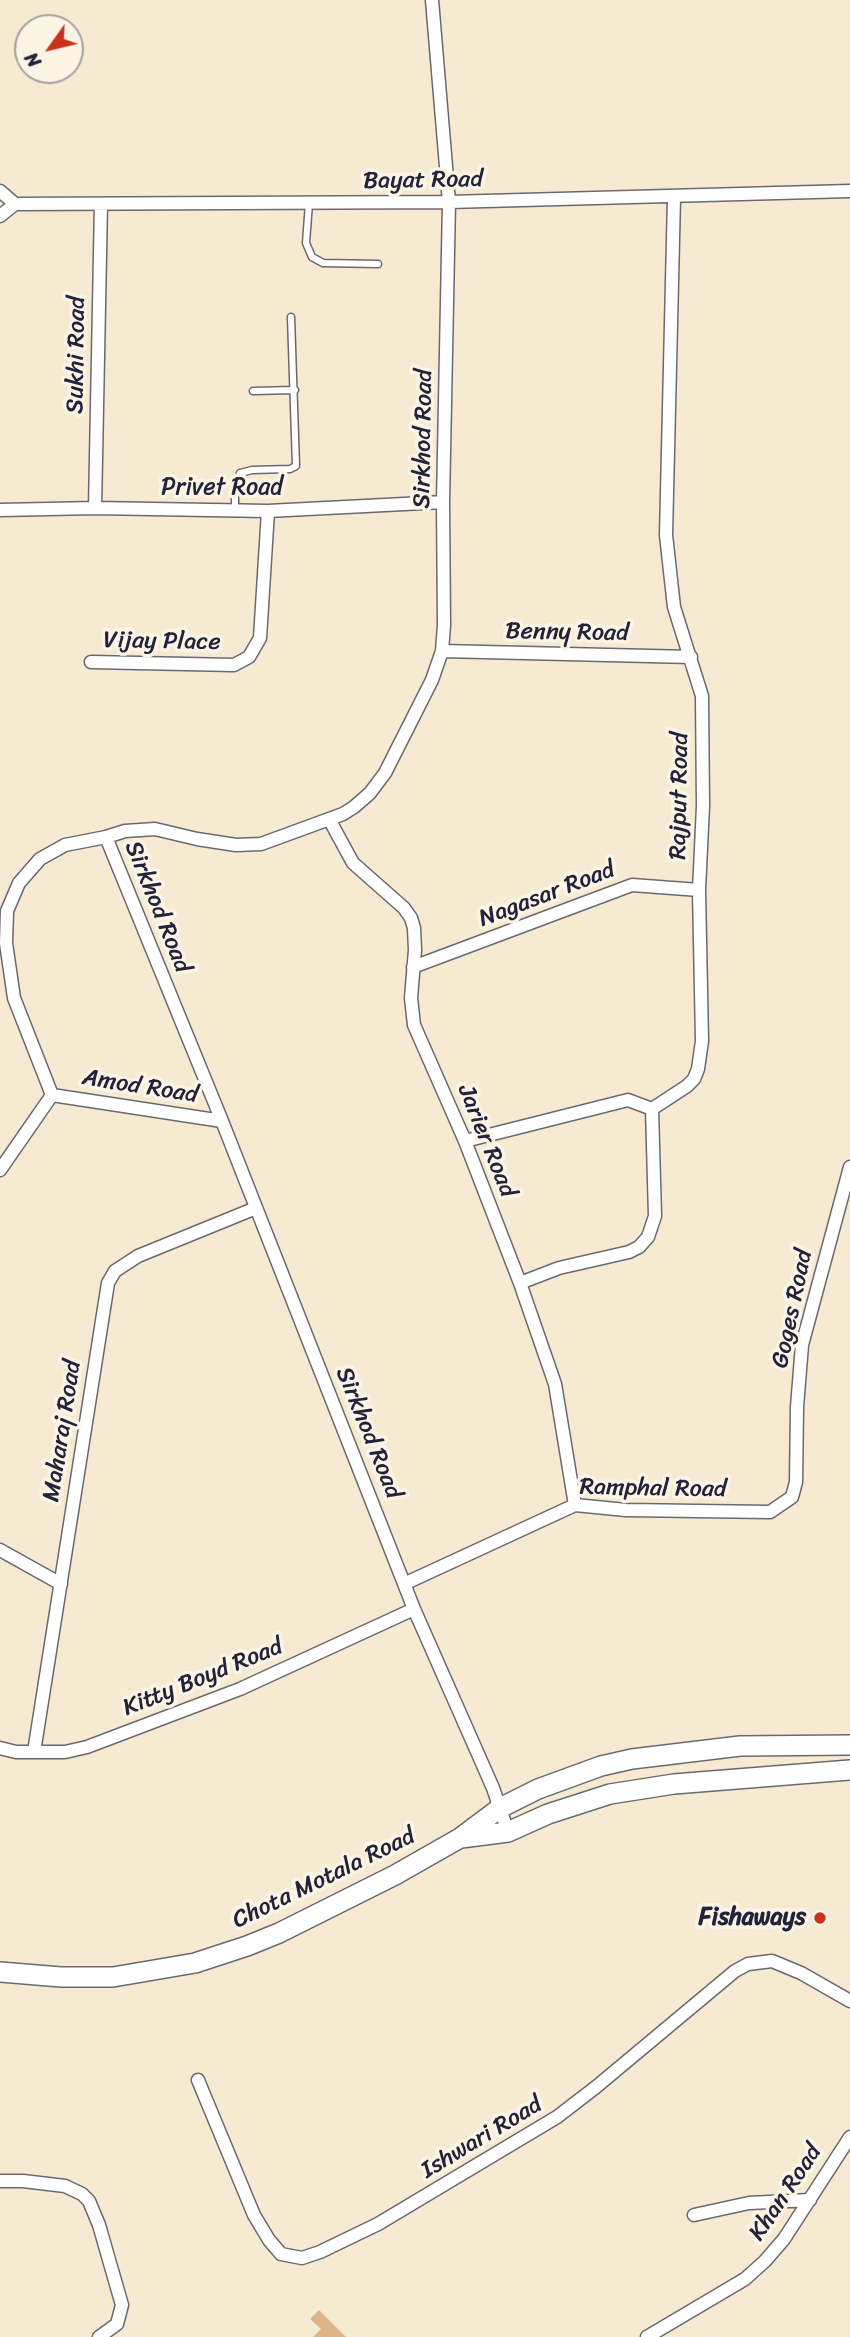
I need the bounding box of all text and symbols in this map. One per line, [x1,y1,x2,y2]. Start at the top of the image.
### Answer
north arrow [14,14,84,84]
text: N [15,45,50,75]
street label: Bayat Road [363,166,483,196]
street label: Sukhi Road [62,296,92,414]
street label: Sirkhod Road [408,369,440,509]
street label: Privet Road [161,474,283,502]
street label: Benny Road [505,618,629,648]
street label: Vijay Place [103,627,221,657]
street label: Rajput Road [664,732,696,860]
street label: Sirkhod Road [118,837,196,977]
street label: Nagasar Road [475,856,619,934]
street label: Amod Road [80,1064,200,1110]
street label: Jarier Road [450,1080,522,1202]
street label: Goges Road [766,1247,820,1371]
street label: Maharaj Road [38,1358,88,1504]
street label: Sirkhod Road [329,1363,407,1503]
street label: Ramphal Road [579,1473,727,1505]
street label: Kitty Boyd Road [119,1633,287,1723]
street label: Chota Motala Road [228,1822,420,1936]
place label: Fishaways [699,1904,806,1932]
marker: Fishaways [812,1910,828,1926]
street label: Ishwari Road [416,2091,548,2185]
street label: Khan Road [743,2139,829,2247]

